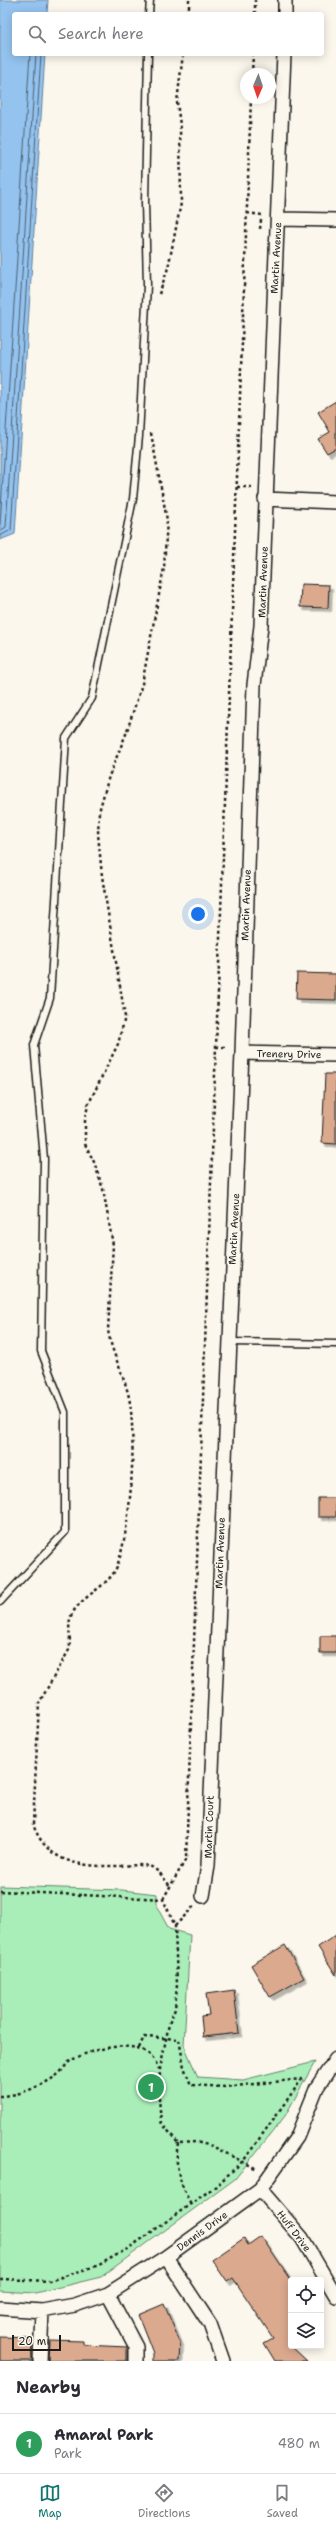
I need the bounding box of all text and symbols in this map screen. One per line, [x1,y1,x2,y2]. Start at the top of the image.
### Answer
search box [12,12,324,56]
icon: search [26,23,48,45]
text: Search here [58,24,144,44]
north arrow [240,68,276,104]
street label: Martin Avenue [268,222,284,294]
street label: Martin Avenue [255,546,271,618]
street label: Martin Avenue [238,869,254,941]
your location [188,904,208,924]
street label: Trenery Drive [257,1047,322,1061]
street label: Martin Avenue [226,1193,242,1265]
street label: Martin Avenue [212,1517,228,1589]
street label: Martin Court [201,1795,217,1859]
pin: 1 [138,2072,164,2102]
street label: Dennis Drive [174,2208,230,2254]
street label: Huff Drive [274,2208,314,2255]
map controls [288,2277,324,2349]
button: locate [288,2277,324,2313]
button: layers [288,2313,324,2349]
scale bar [12,2333,61,2352]
text: 20 m [18,2334,46,2349]
text: Nearby [16,2376,81,2398]
text: Amaral Park [54,2425,153,2445]
text: 1 [26,2435,32,2452]
text: 480 m [278,2435,320,2452]
text: Park [54,2445,82,2462]
tab: Map [38,2482,62,2521]
tab: Directions [138,2482,190,2521]
tab: Saved [267,2482,298,2521]

